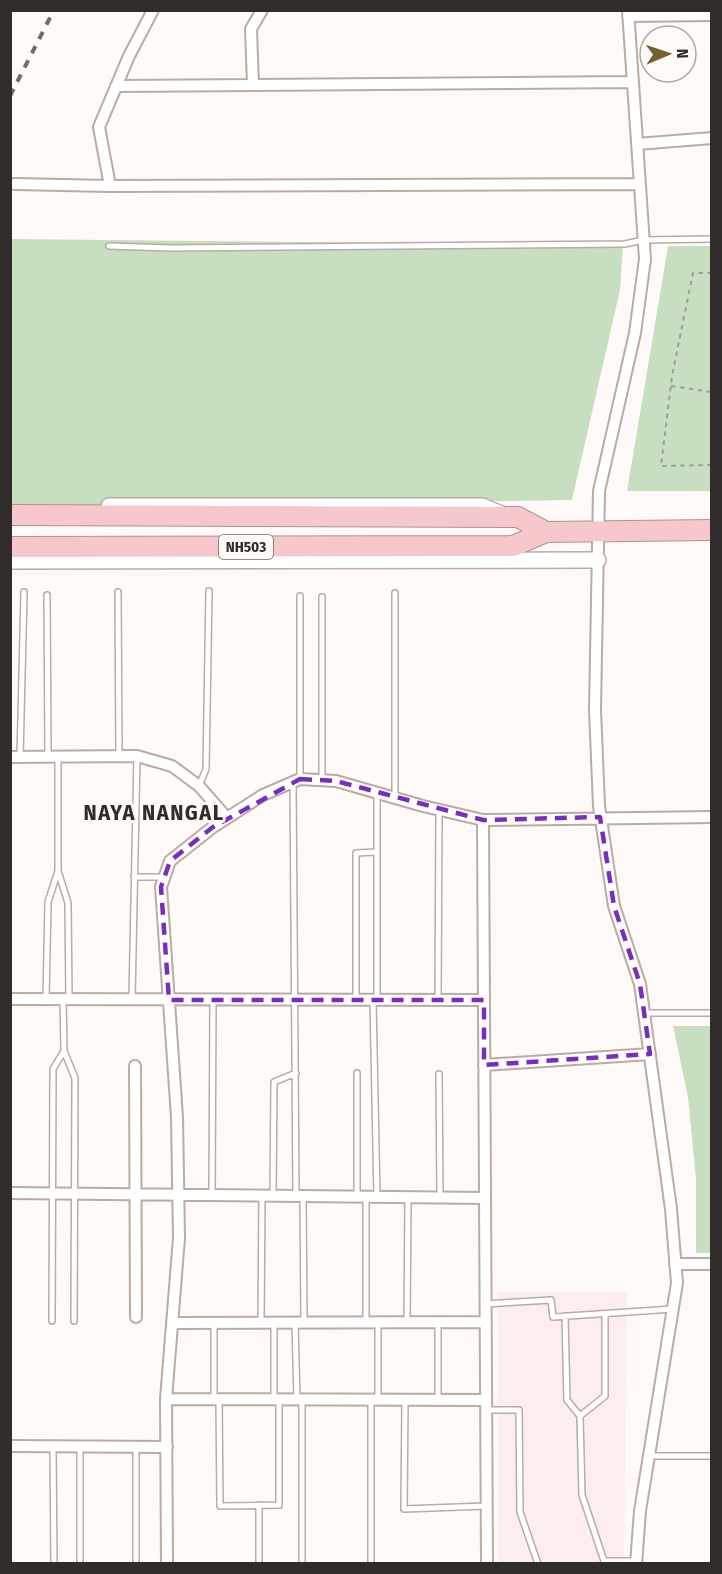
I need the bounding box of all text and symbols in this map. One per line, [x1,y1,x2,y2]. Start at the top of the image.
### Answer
north arrow [638,24,698,84]
text: N [673,48,692,59]
road number: NH503 [219,535,273,559]
district label: NAYA NANGAL [83,799,225,826]

